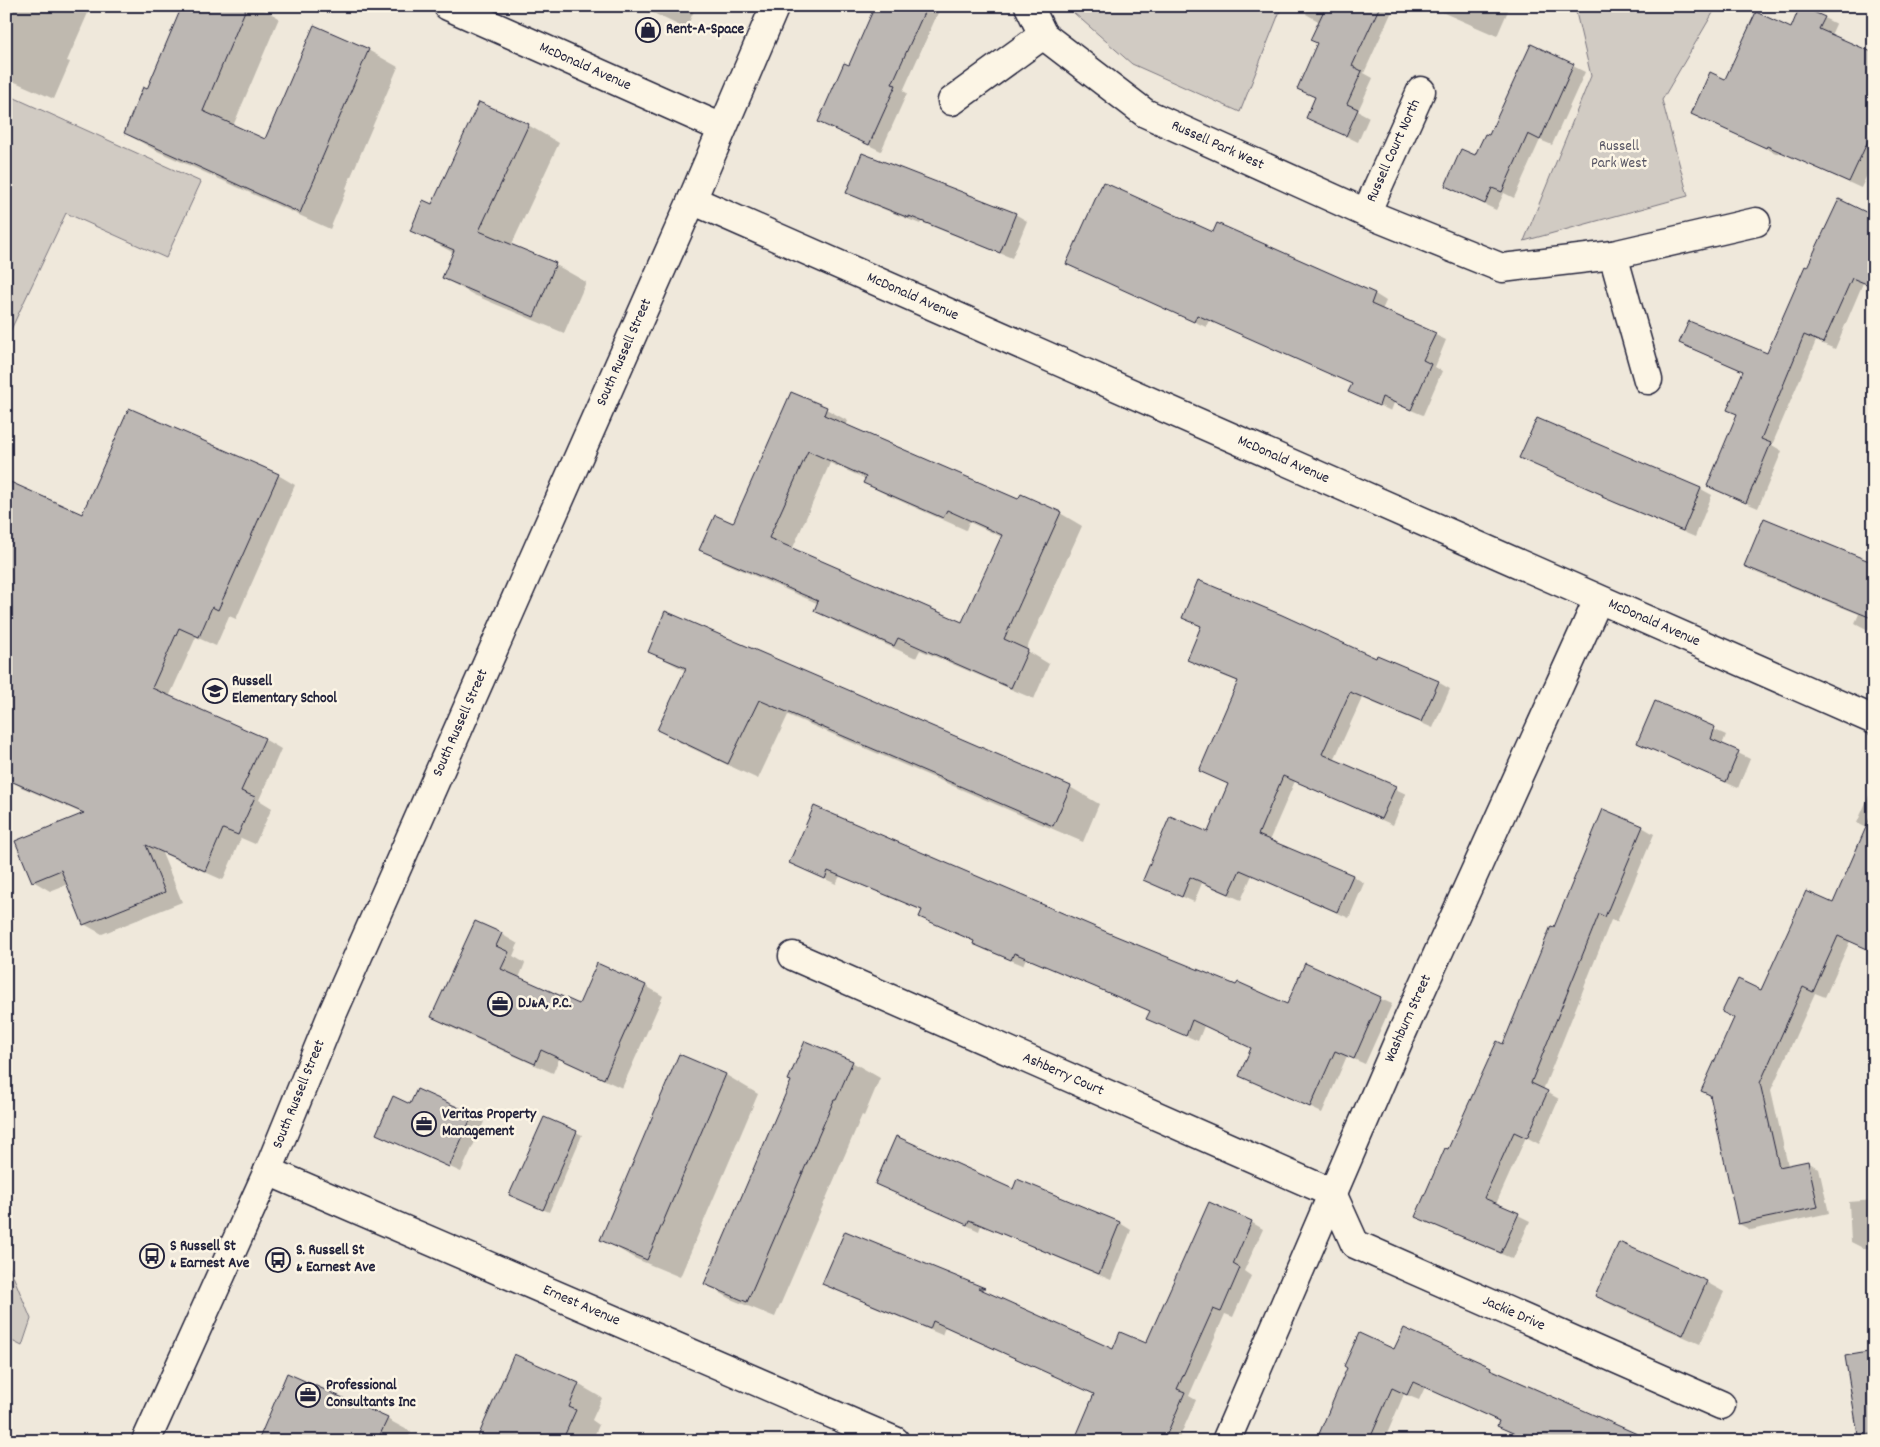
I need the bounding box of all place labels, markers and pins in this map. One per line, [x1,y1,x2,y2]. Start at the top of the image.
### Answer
shop icon: Rent-A-Space [635,17,661,43]
place label: Rent-A-Space [666,19,744,41]
place label: Russell Elementary School [232,671,337,710]
school or university icon: Russell Elementary School [202,678,228,704]
office icon: DJ&A, P.C. [487,991,513,1017]
place label: DJ&A, P.C. [518,993,572,1015]
place label: Veritas Property Management [442,1104,537,1143]
office icon: Veritas Property Management [411,1111,437,1137]
place label: S Russell St & Earnest Ave [170,1236,250,1275]
place label: S. Russell St & Earnest Ave [296,1240,376,1279]
bus stop icon: S Russell St & Earnest Ave [139,1243,165,1269]
bus stop icon: S. Russell St & Earnest Ave [265,1247,291,1273]
place label: Professional Consultants Inc [326,1375,416,1414]
office icon: Professional Consultants Inc [295,1382,321,1408]

